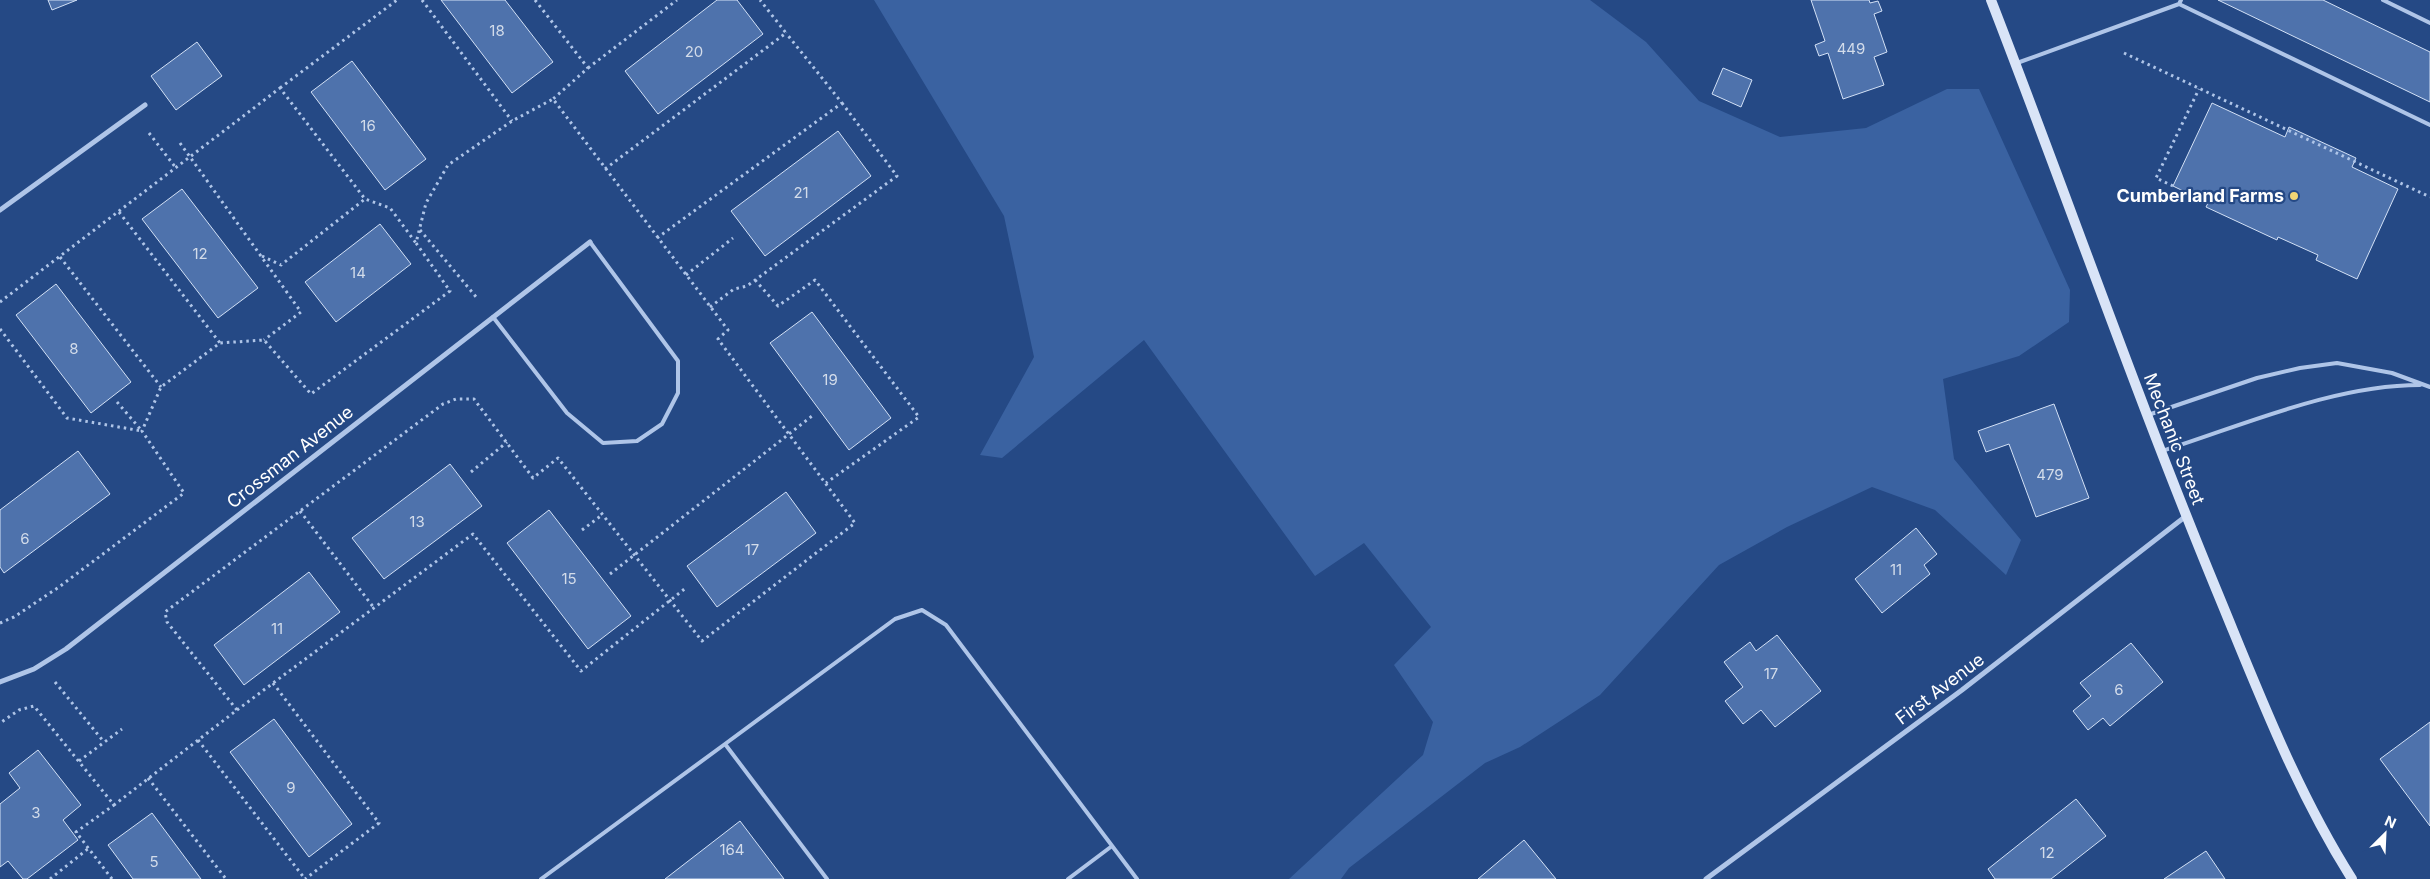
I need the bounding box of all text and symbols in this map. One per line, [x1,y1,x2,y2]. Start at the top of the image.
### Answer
house number: 18 [489,21,505,40]
house number: 449 [1837,39,1865,58]
house number: 20 [685,42,703,61]
house number: 16 [360,116,376,135]
house number: 21 [793,183,809,202]
place label: Cumberland Farms [2117,185,2284,206]
marker: Cumberland Farms [2288,190,2300,202]
house number: 12 [192,244,208,263]
house number: 14 [350,263,366,282]
house number: 8 [69,339,79,358]
house number: 19 [822,370,838,389]
street label: Mechanic Street [2140,370,2209,508]
street label: Crossman Avenue [222,401,357,512]
house number: 479 [2036,465,2064,484]
house number: 13 [409,512,425,531]
house number: 6 [20,529,30,548]
house number: 17 [745,540,759,559]
house number: 11 [1890,560,1902,579]
house number: 15 [561,569,577,588]
house number: 11 [271,619,283,638]
street label: First Avenue [1891,648,1988,729]
house number: 17 [1764,664,1778,683]
house number: 6 [2114,680,2124,699]
house number: 9 [286,778,296,797]
house number: 3 [31,803,41,822]
north arrow [2360,809,2410,859]
text: N [2382,812,2399,832]
house number: 164 [719,840,745,859]
house number: 12 [2039,843,2055,862]
house number: 5 [149,852,159,871]

